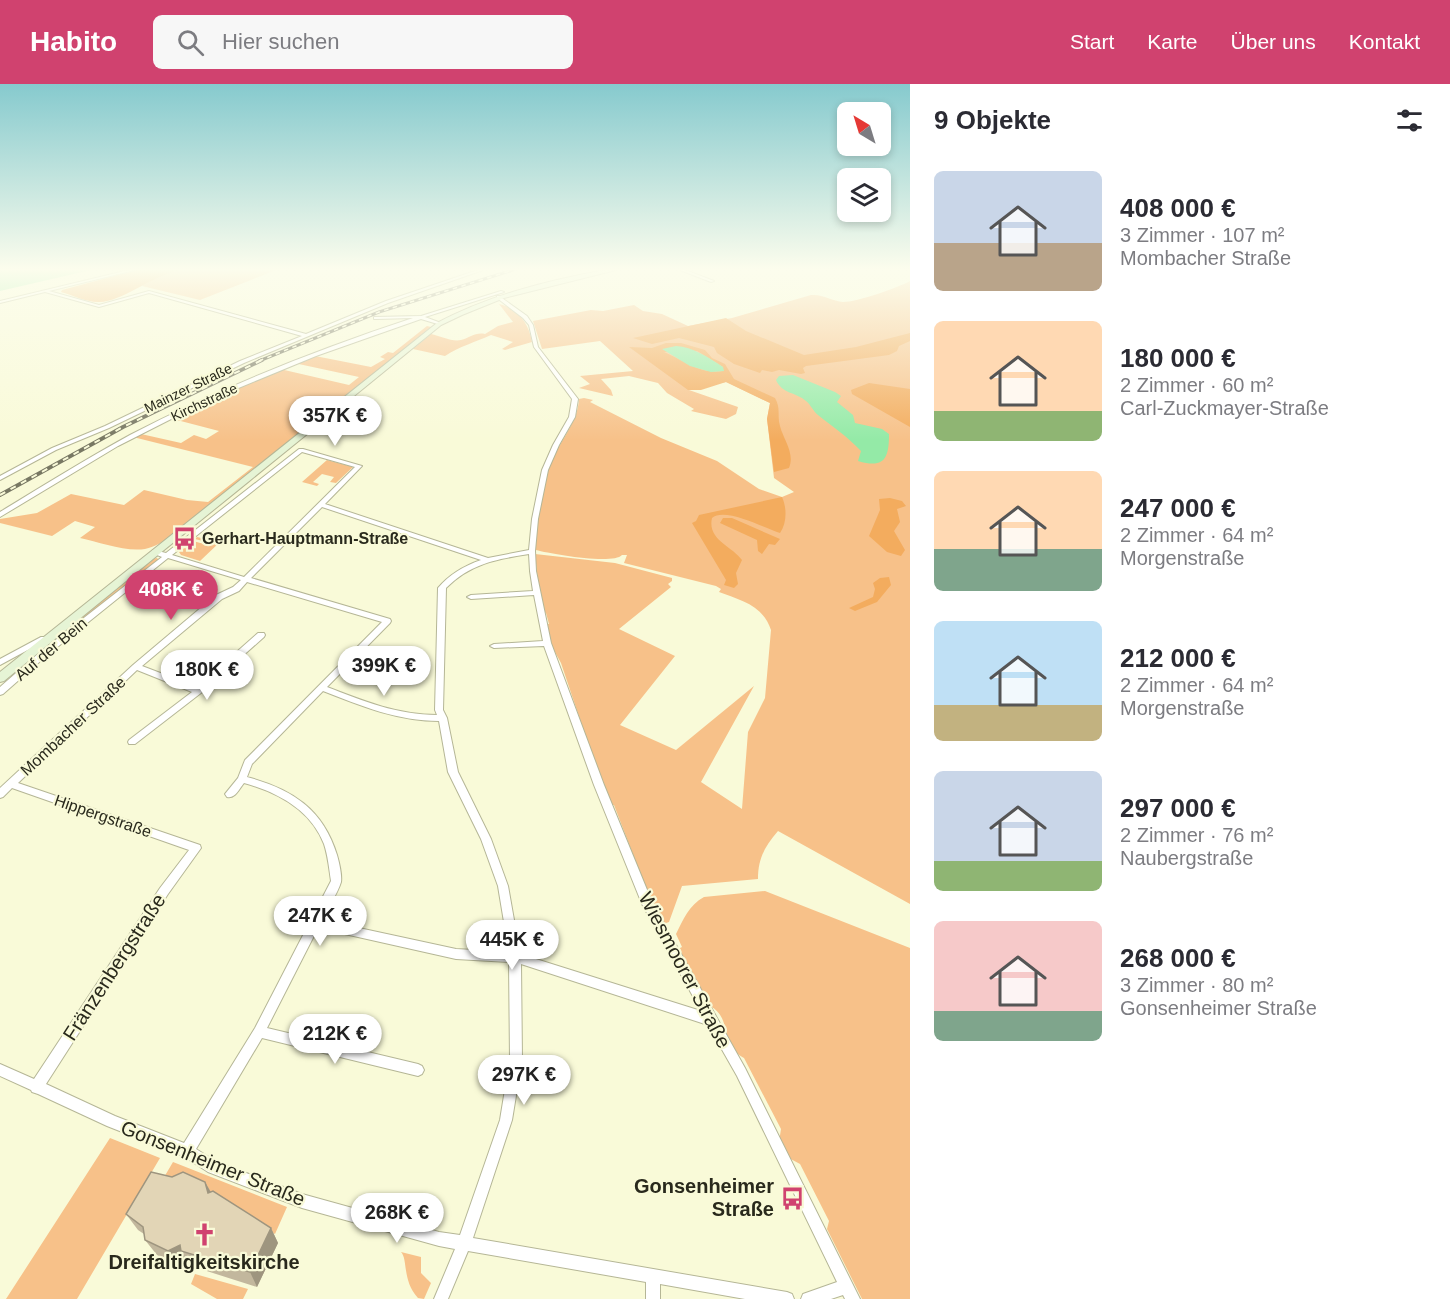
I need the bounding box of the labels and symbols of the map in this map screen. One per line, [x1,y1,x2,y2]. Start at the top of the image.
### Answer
north arrow [837,102,891,156]
street label: Mainzer Straße [141,360,235,416]
street label: Kirchstraße [168,380,240,424]
pin: 357K € [286,396,384,447]
bus stop icon: Gerhart-Hauptmann-Straße [171,525,197,551]
place label: Gerhart-Hauptmann-Straße [202,530,408,547]
pin: 408K € [122,570,220,621]
street label: Auf der Bein [12,614,90,684]
pin: 399K € [335,646,433,697]
pin: 180K € [158,650,256,701]
street label: Mombacher Straße [17,673,129,779]
street label: Hippergstraße [52,791,154,841]
street label: Wiesmoorer Straße [635,888,735,1052]
street label: Fränzenbergstraße [58,890,170,1044]
pin: 247K € [271,896,369,947]
pin: 445K € [463,920,561,971]
pin: 212K € [286,1014,384,1065]
pin: 297K € [475,1055,573,1106]
street label: Gonsenheimer Straße [118,1116,308,1210]
place label: Gonsenheimer Straße [634,1175,774,1220]
bus stop icon: Gonsenheimer Straße [779,1185,805,1211]
pin: 268K € [348,1193,446,1244]
church icon: Dreifaltigkeitskirche [191,1222,217,1248]
place label: Dreifaltigkeitskirche [108,1251,300,1273]

